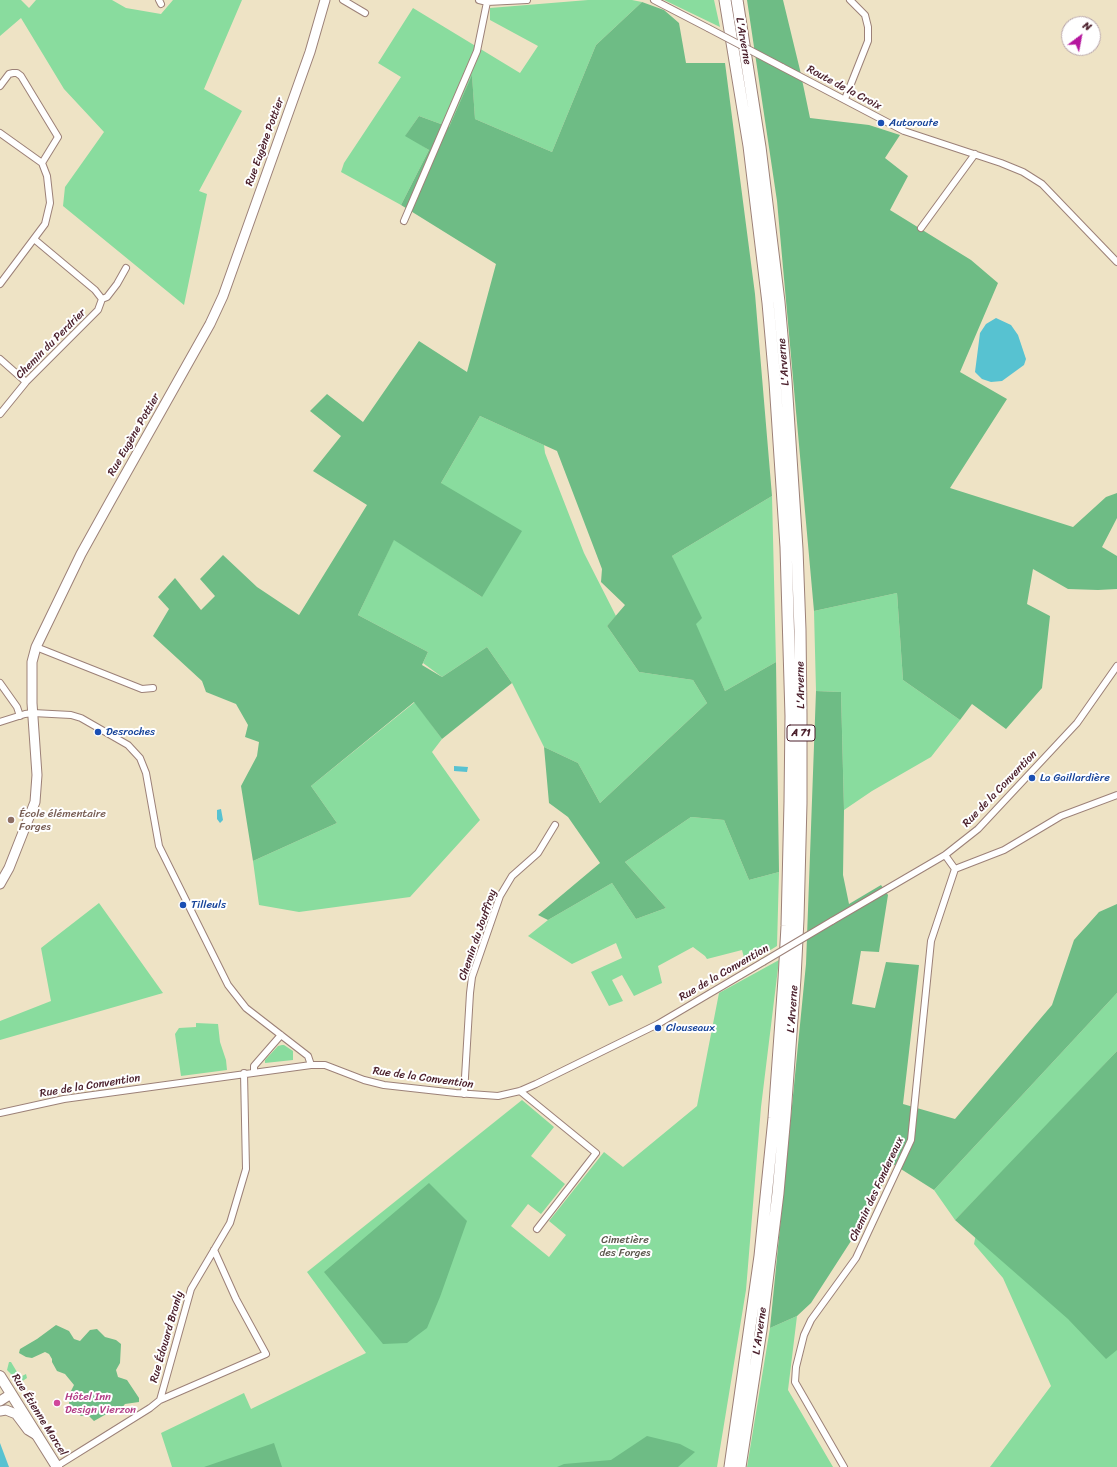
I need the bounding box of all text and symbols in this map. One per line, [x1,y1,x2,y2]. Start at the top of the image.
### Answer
street label: L'Arverne [732,16,754,66]
north arrow [1061,16,1101,56]
text: N [1079,16,1095,36]
street label: Route de la Croix [804,63,884,113]
street label: Rue Eugène Pottier [243,96,287,188]
place label: Autoroute [889,116,938,130]
marker: Autoroute [876,118,886,128]
street label: Chemin du Perdrier [13,306,89,382]
street label: L'Arverne [775,338,793,386]
street label: Rue Eugène Pottier [105,391,163,479]
street label: L'Arverne [794,661,808,709]
place label: Desroches [106,725,155,739]
road number: A 71 [787,725,815,741]
marker: Desroches [93,727,103,737]
street label: Rue de la Convention [960,748,1040,830]
place label: La Gaillardière [1040,771,1110,785]
marker: La Gaillardière [1027,773,1037,783]
place label: École élémentaire Forges [19,807,106,833]
marker: École élémentaire Forges [6,815,16,825]
street label: Chemin du Jouffroy [456,888,500,982]
place label: Tilleuls [191,898,226,912]
marker: Tilleuls [178,900,188,910]
street label: Rue de la Convention [677,942,771,1004]
street label: L'Arverne [785,985,801,1033]
place label: Clouseaux [666,1021,715,1035]
marker: Clouseaux [653,1023,663,1033]
street label: Rue de la Convention [372,1064,474,1092]
street label: Rue de la Convention [39,1072,141,1100]
street label: Chemin des Fondereaux [847,1135,907,1243]
park label: Cimetière des Forges [599,1233,651,1259]
street label: Rue Édouard Branly [148,1290,186,1384]
street label: L'Arverne [750,1306,770,1356]
street label: Rue Étienne Marcel [8,1372,70,1458]
place label: Hôtel Inn Design Vierzon [65,1390,136,1416]
marker: Hôtel Inn Design Vierzon [52,1398,62,1408]

